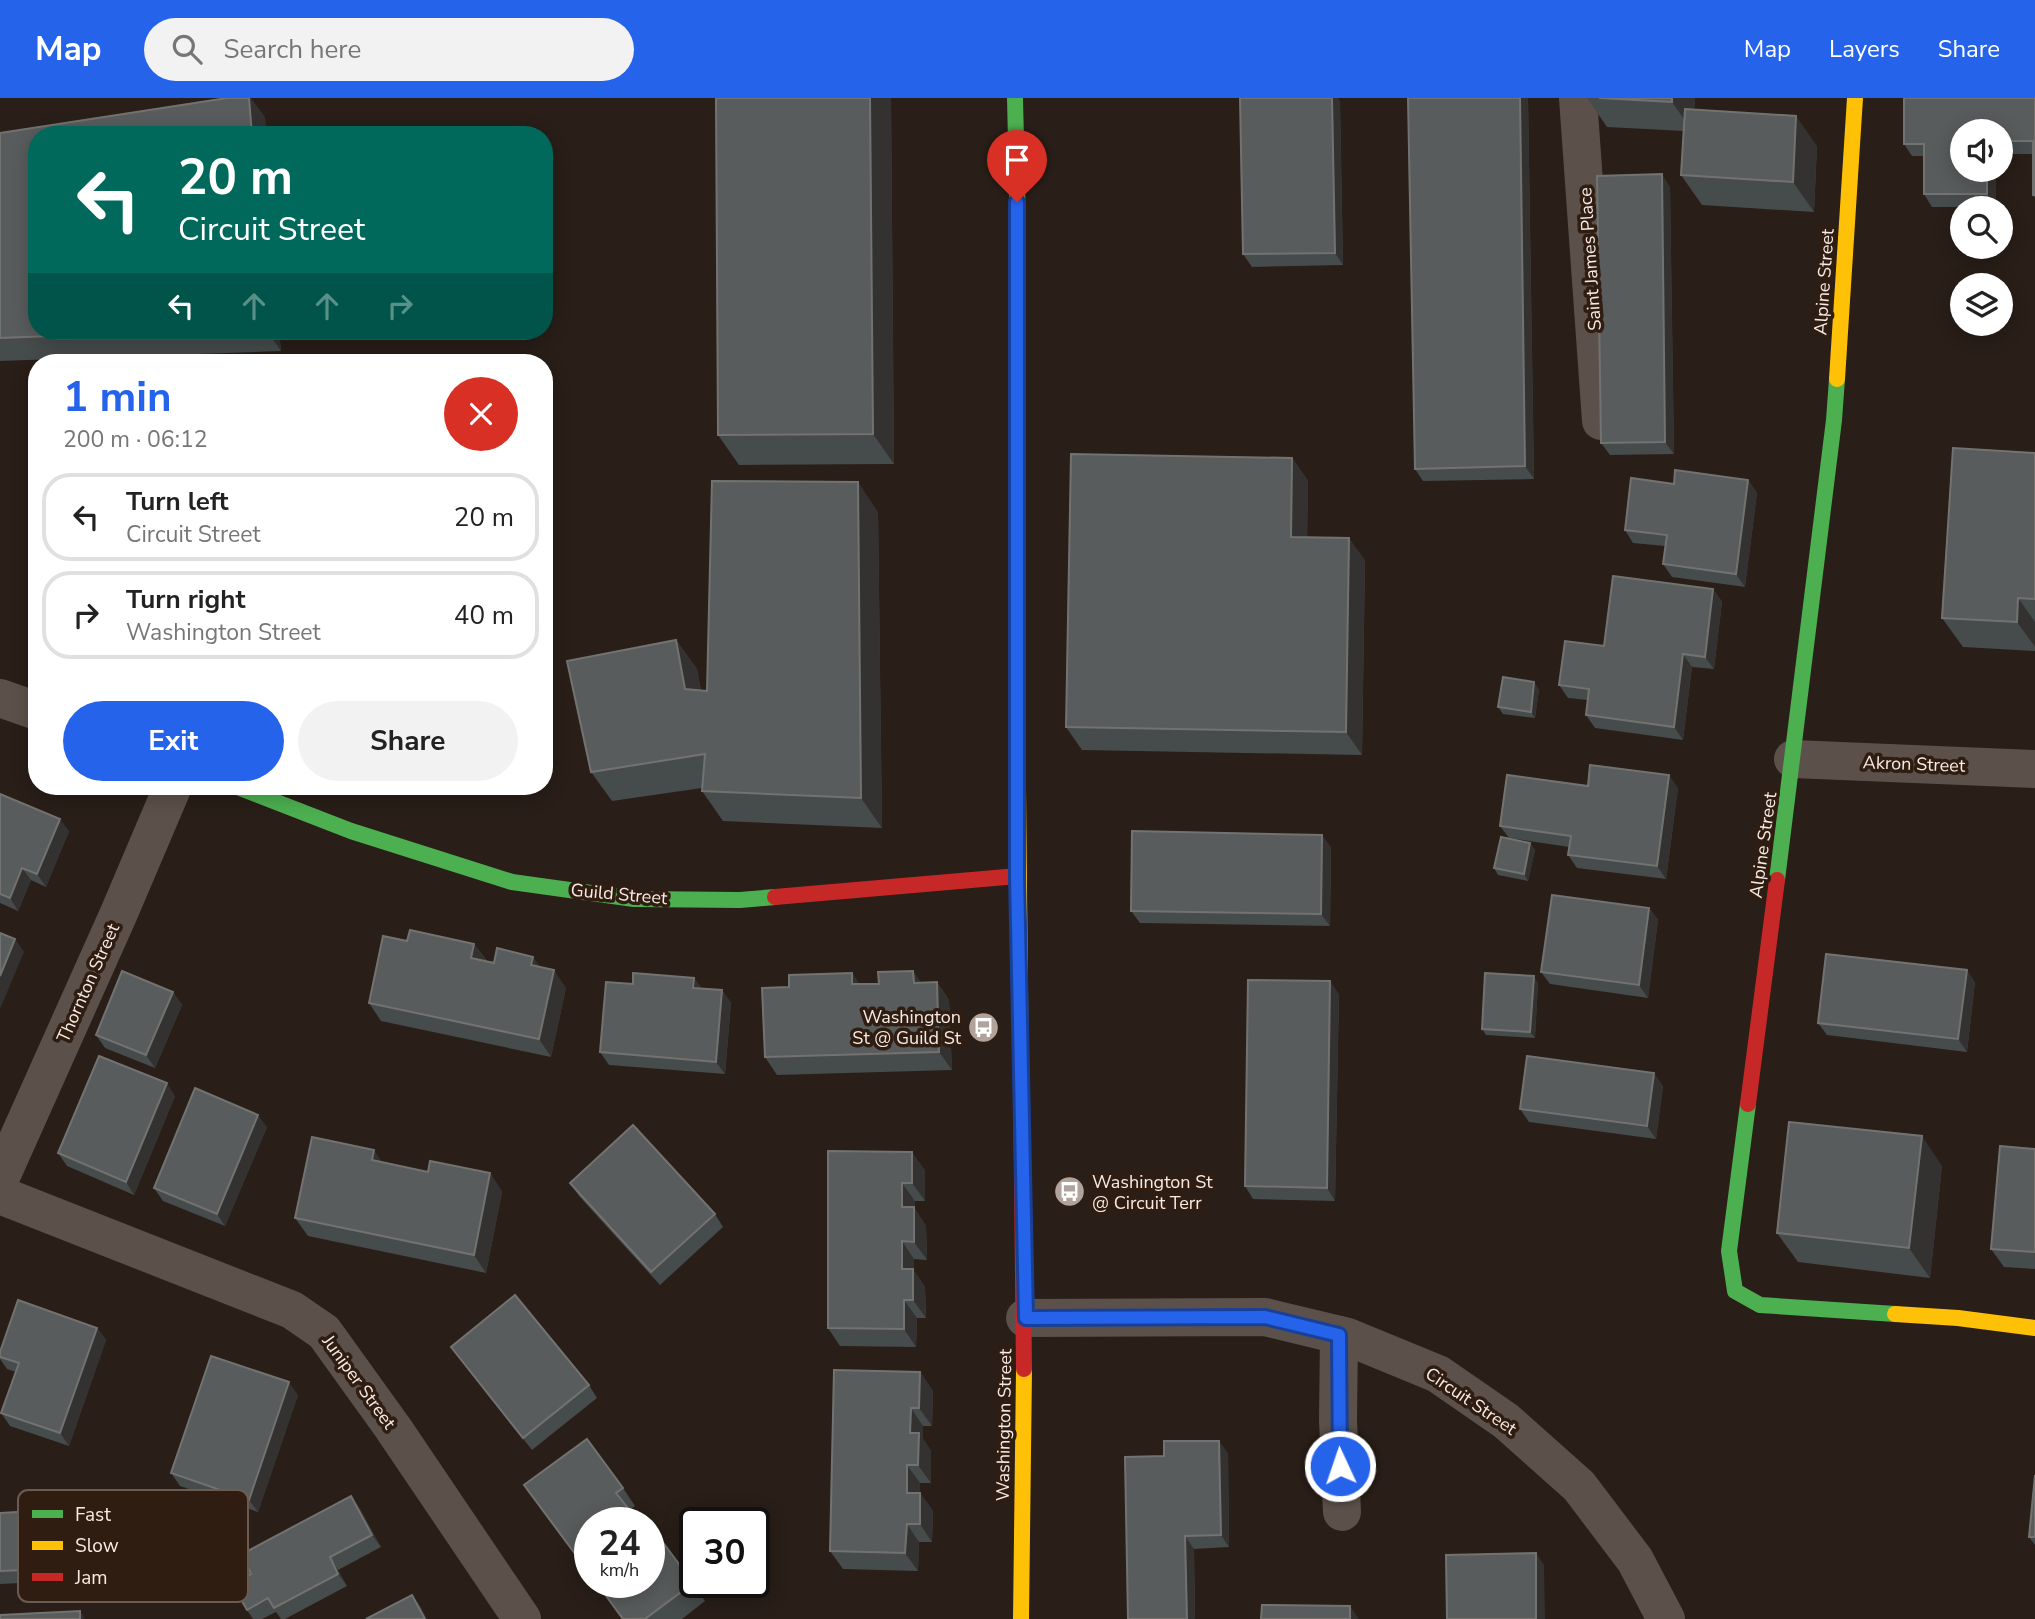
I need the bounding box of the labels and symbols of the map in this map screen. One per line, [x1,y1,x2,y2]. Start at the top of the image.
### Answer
pin [987,130,1047,202]
street label: Saint James Place [1573,187,1607,331]
street label: Alpine Street [1808,227,1840,336]
street label: Akron Street [1862,750,1966,778]
street label: Alpine Street [1744,790,1782,899]
street label: Guild Street [570,878,669,910]
street label: Thornton Street [51,919,125,1046]
place label: Washington St @ Guild St [852,1005,962,1050]
bus stop icon: Washington St @ Guild St [967,1010,1001,1044]
place label: Washington St @ Circuit Terr [1092,1170,1213,1215]
bus stop icon: Washington St @ Circuit Terr [1052,1175,1086,1209]
street label: Juniper Street [316,1329,402,1434]
street label: Washington Street [991,1348,1017,1501]
street label: Circuit Street [1421,1362,1522,1441]
position arrow [1303,1429,1377,1503]
legend [18,1490,248,1602]
text: Fast [75,1502,111,1528]
speed limit sign: 30 [679,1507,770,1598]
text: Slow [75,1533,119,1559]
text: Jam [74,1565,108,1591]

